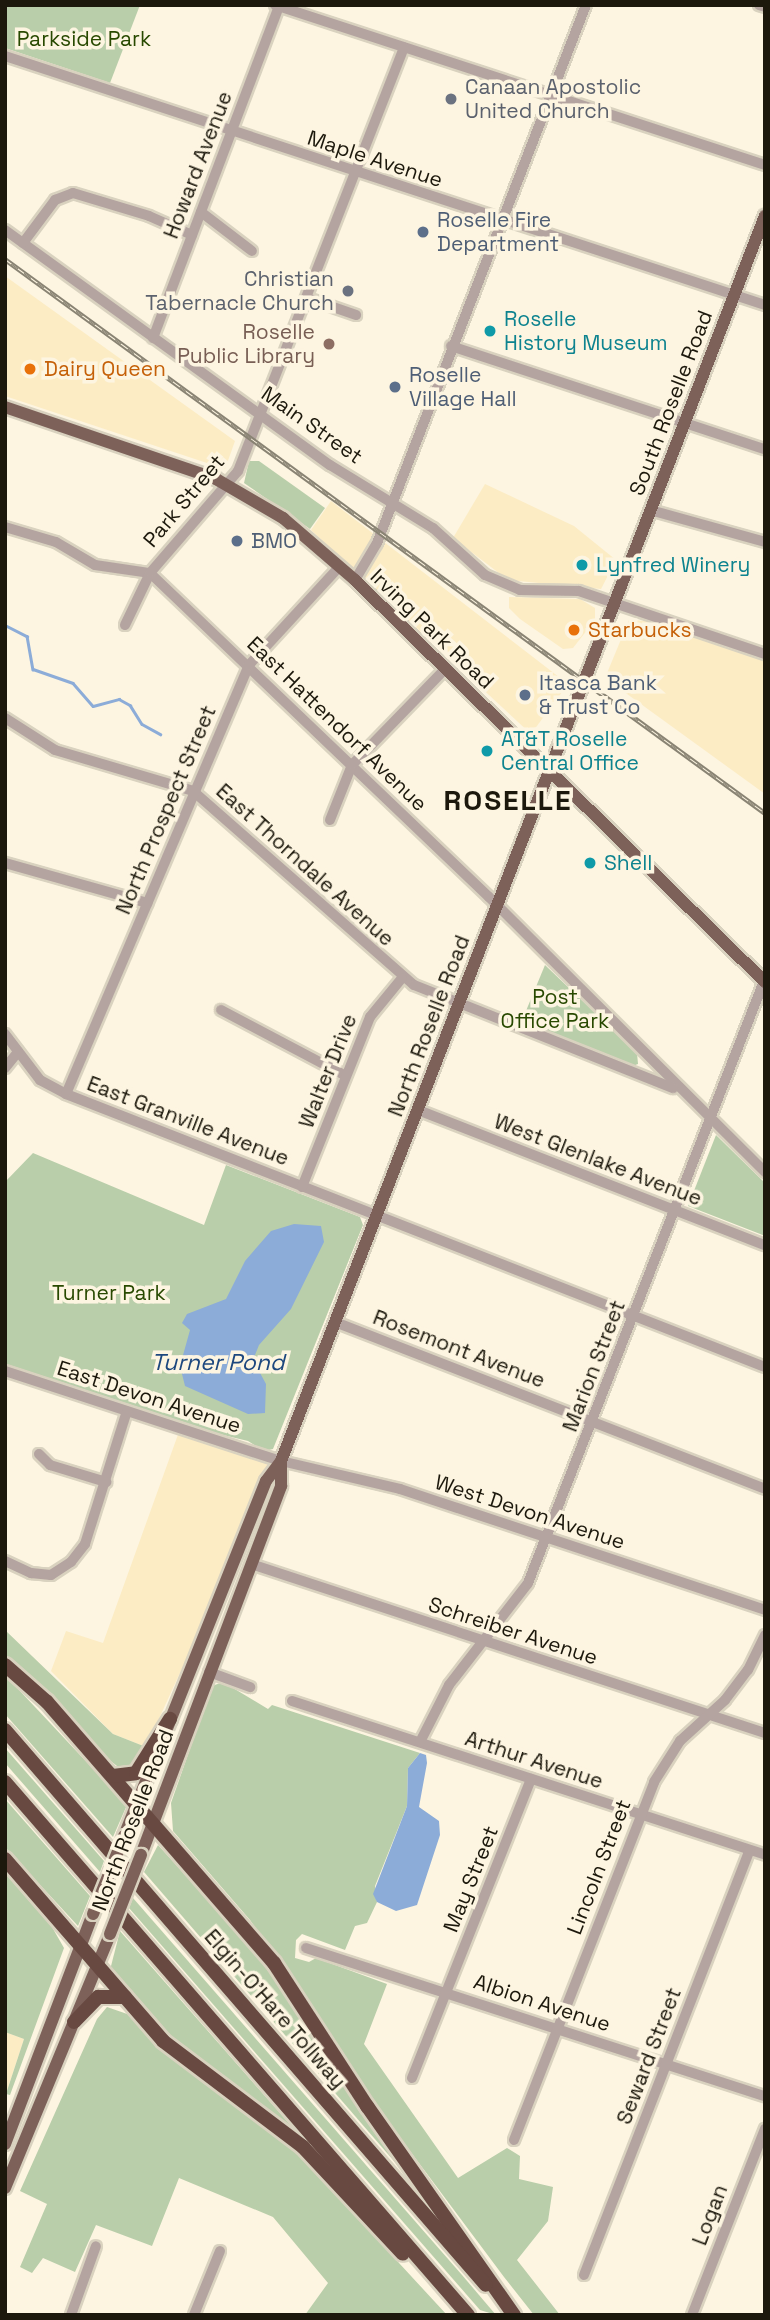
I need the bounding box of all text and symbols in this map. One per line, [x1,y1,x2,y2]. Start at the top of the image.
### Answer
park label: Parkside Park [17,26,151,52]
place label: Canaan Apostolic United Church [465,74,642,124]
street label: Howard Avenue [158,88,238,242]
marker: Canaan Apostolic United Church [443,91,459,107]
street label: Maple Avenue [304,125,446,193]
place label: Roselle Fire Department [437,207,559,257]
marker: Roselle Fire Department [415,224,431,240]
place label: Christian Tabernacle Church [145,266,334,316]
marker: Christian Tabernacle Church [340,283,356,299]
place label: Roselle History Museum [504,306,668,356]
street label: South Roselle Road [624,307,718,499]
place label: Roselle Public Library [177,319,315,369]
marker: Roselle History Museum [482,323,498,339]
marker: Roselle Public Library [321,336,337,352]
place label: Dairy Queen [44,356,166,382]
marker: Dairy Queen [22,361,38,377]
place label: Roselle Village Hall [409,362,517,412]
marker: Roselle Village Hall [387,379,403,395]
street label: Main Street [257,381,367,469]
street label: Park Street [138,450,230,552]
place label: BMO [251,528,297,554]
marker: BMO [229,533,245,549]
place label: Lynfred Winery [596,552,751,578]
marker: Lynfred Winery [574,557,590,573]
street label: Irving Park Road [365,564,499,694]
place label: Starbucks [588,617,692,643]
marker: Starbucks [566,622,582,638]
street label: East Hattendorf Avenue [242,631,432,817]
place label: Itasca Bank & Trust Co [539,670,657,720]
marker: Itasca Bank & Trust Co [517,687,533,703]
street label: North Prospect Street [111,702,221,918]
place label: AT&T Roselle Central Office [501,726,639,776]
marker: AT&T Roselle Central Office [479,743,495,759]
street label: East Thorndale Avenue [211,778,399,952]
district label: ROSELLE [444,783,572,817]
place label: Shell [604,850,652,876]
marker: Shell [582,855,598,871]
street label: North Roselle Road [383,932,475,1120]
park label: Post Office Park [501,984,609,1034]
street label: Walter Drive [294,1010,362,1132]
street label: East Granville Avenue [83,1071,293,1171]
street label: West Glenlake Avenue [490,1109,706,1211]
park label: Turner Park [52,1280,166,1306]
street label: Marion Street [557,1297,631,1435]
street label: Rosemont Avenue [369,1305,549,1393]
water label: Turner Pond [151,1348,285,1376]
street label: East Devon Avenue [54,1355,244,1439]
street label: West Devon Avenue [432,1469,628,1555]
street label: Schreiber Avenue [425,1592,601,1670]
street label: North Roselle Road [87,1726,179,1914]
street label: Arthur Avenue [462,1726,606,1794]
street label: Lincoln Street [562,1796,636,1938]
street label: May Street [438,1822,504,1936]
street label: Elgin-O'Hare Tollway [199,1924,351,2094]
street label: Albion Avenue [470,1969,614,2037]
street label: Seward Street [611,1984,687,2128]
street label: Logan [687,2181,733,2249]

